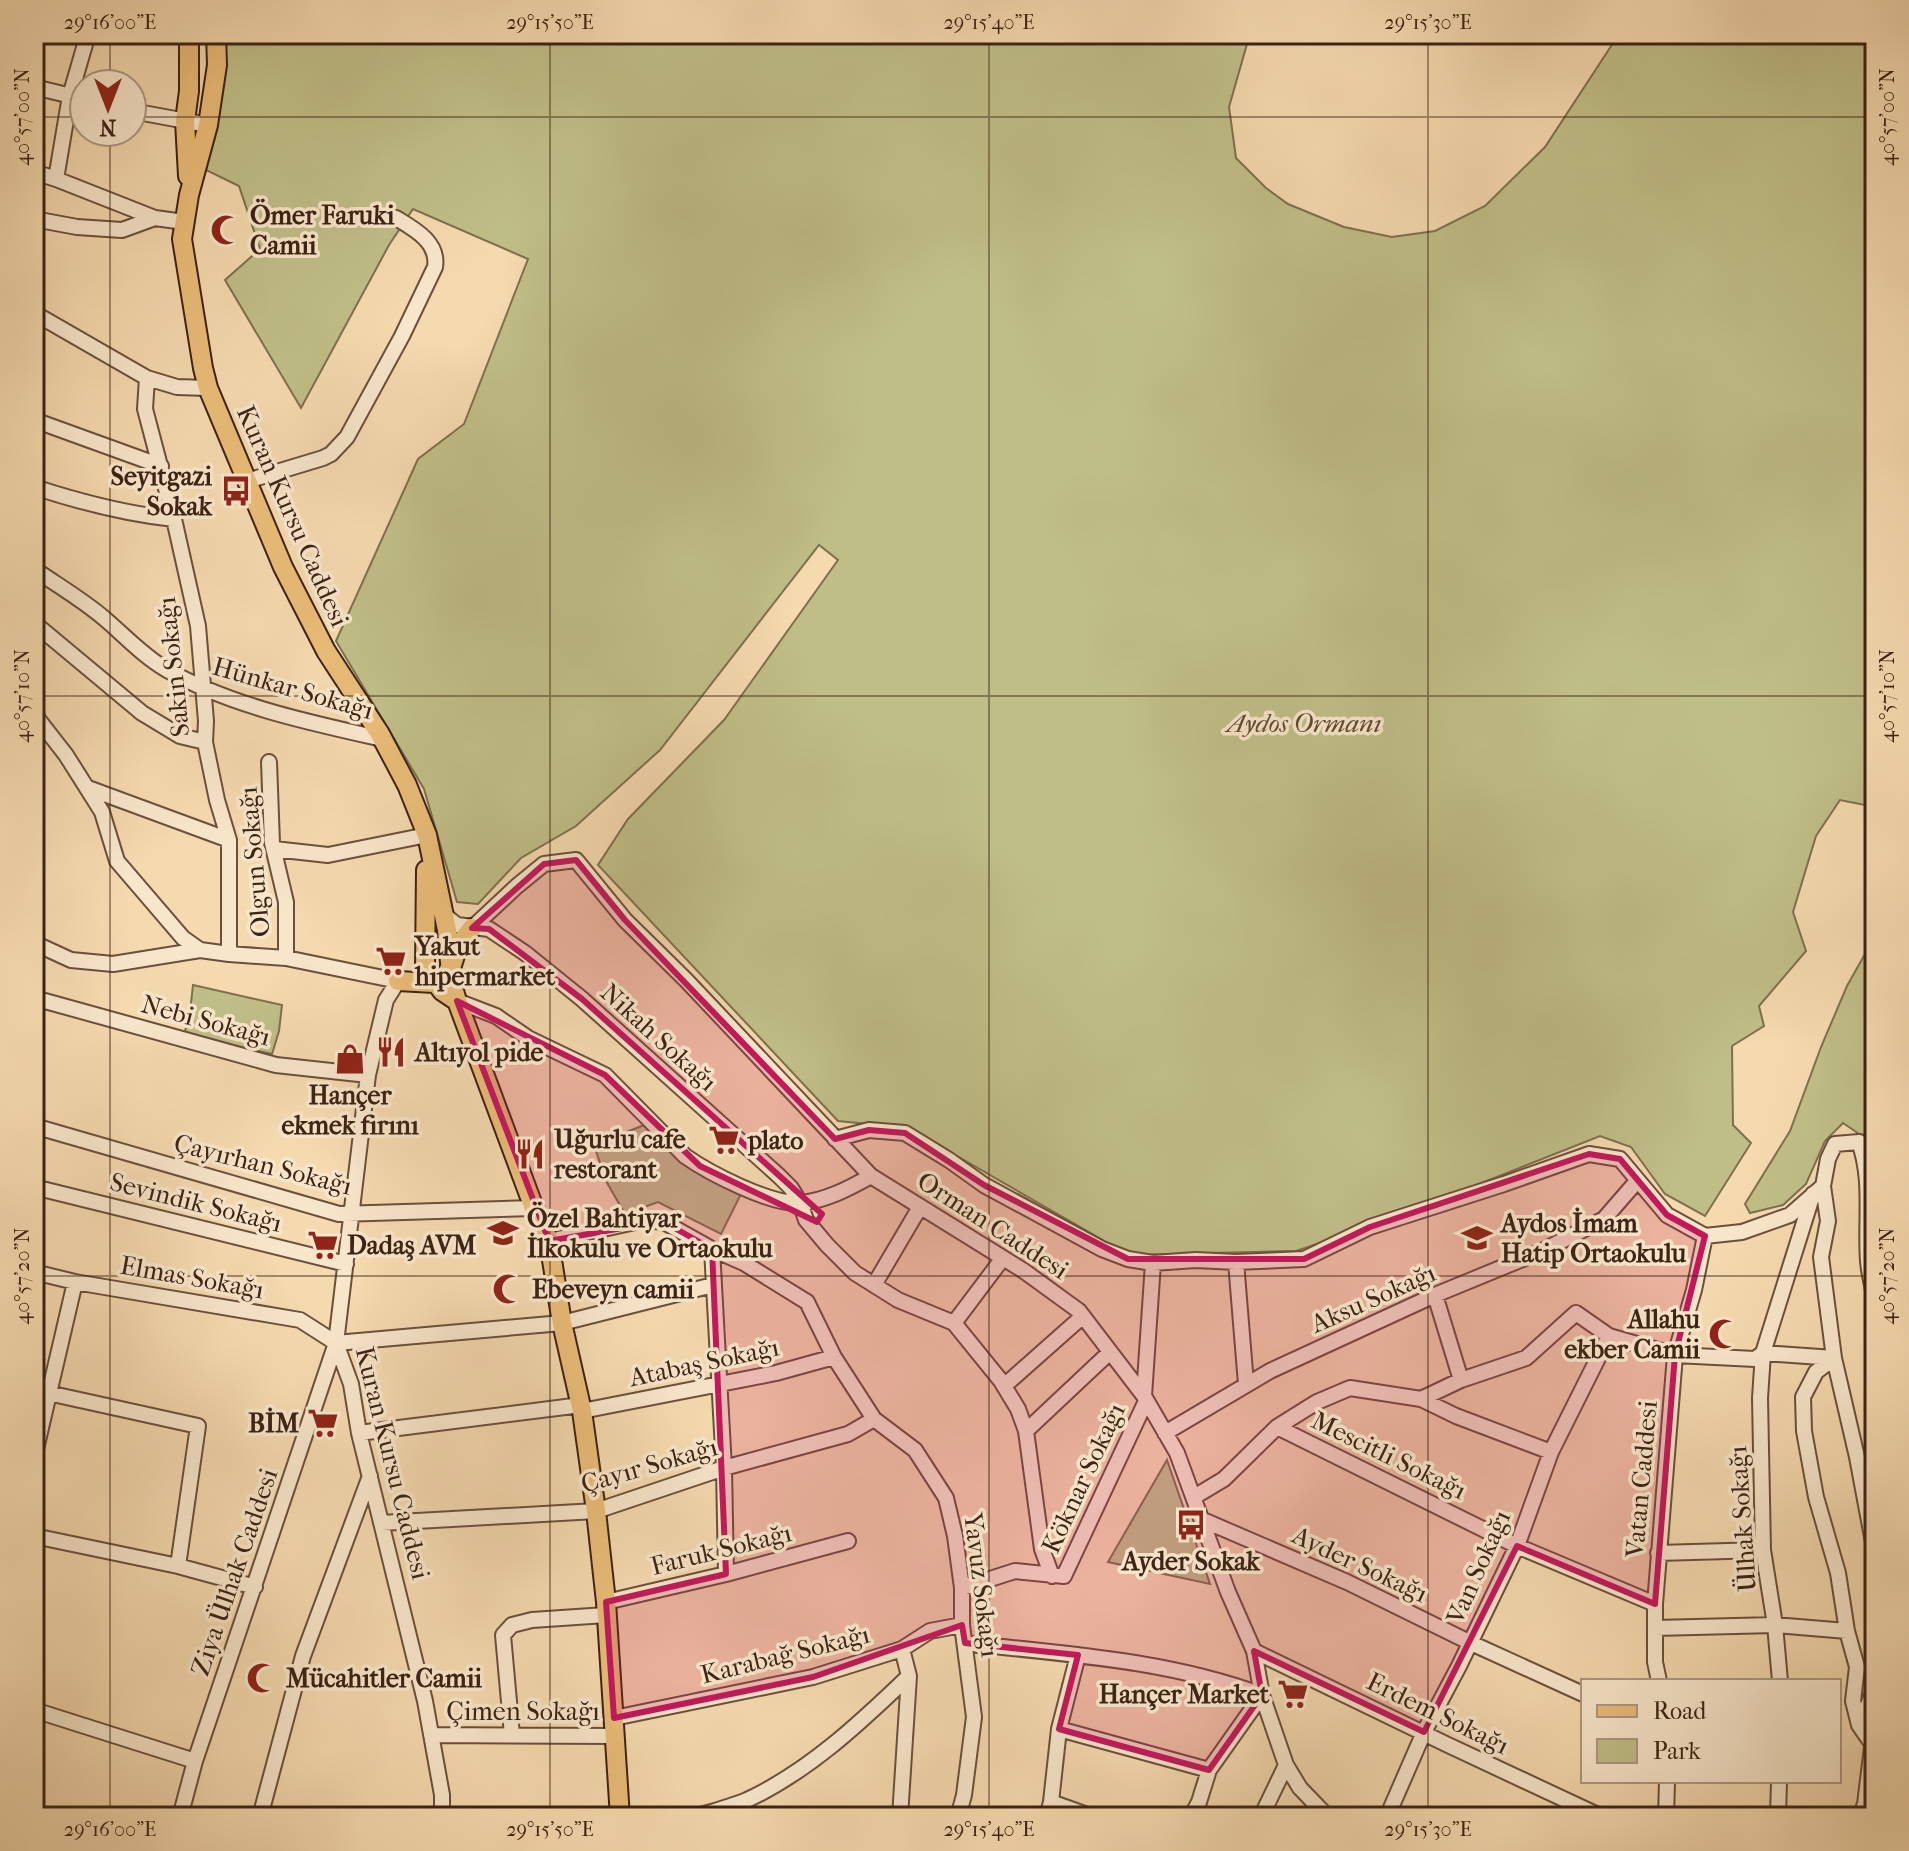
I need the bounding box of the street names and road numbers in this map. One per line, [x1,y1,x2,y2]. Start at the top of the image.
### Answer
street label: Kuran Kursu Caddesi [230,401,355,632]
street label: Sakin Sokağı [151,595,196,738]
street label: Hünkar Sokağı [209,651,377,726]
street label: Olgun Sokağı [232,785,277,938]
street label: Nikah Sokağı [594,977,724,1098]
street label: Nebi Sokağı [138,988,274,1053]
street label: Çayırhan Sokağı [171,1127,355,1202]
street label: Orman Caddesi [911,1165,1074,1286]
street label: Sevindik Sokağı [107,1166,285,1239]
street label: Elmas Sokağı [118,1250,266,1305]
street label: Aksu Sokağı [1305,1257,1441,1340]
street label: Atabaş Sokağı [626,1331,782,1394]
street label: Kuran Kursu Caddesi [349,1344,437,1583]
street label: Köknar Sokağı [1035,1398,1132,1558]
street label: Vatan Caddesi [1619,1399,1664,1560]
street label: Mescitli Sokağı [1306,1405,1471,1506]
street label: Çayır Sokağı [577,1431,721,1500]
street label: Ülhak Sokağı [1722,1445,1763,1593]
street label: Ziya Ülhak Caddesi [184,1464,285,1680]
street label: Van Sokağı [1439,1505,1517,1630]
street label: Yavuz Sokağı [957,1510,1006,1659]
street label: Faruk Sokağı [648,1517,795,1582]
street label: Ayder Sokağı [1286,1519,1433,1609]
street label: Karabağ Sokağı [698,1618,873,1690]
street label: Erdem Sokağı [1362,1666,1514,1761]
street label: Çimen Sokağı [446,1696,600,1727]

